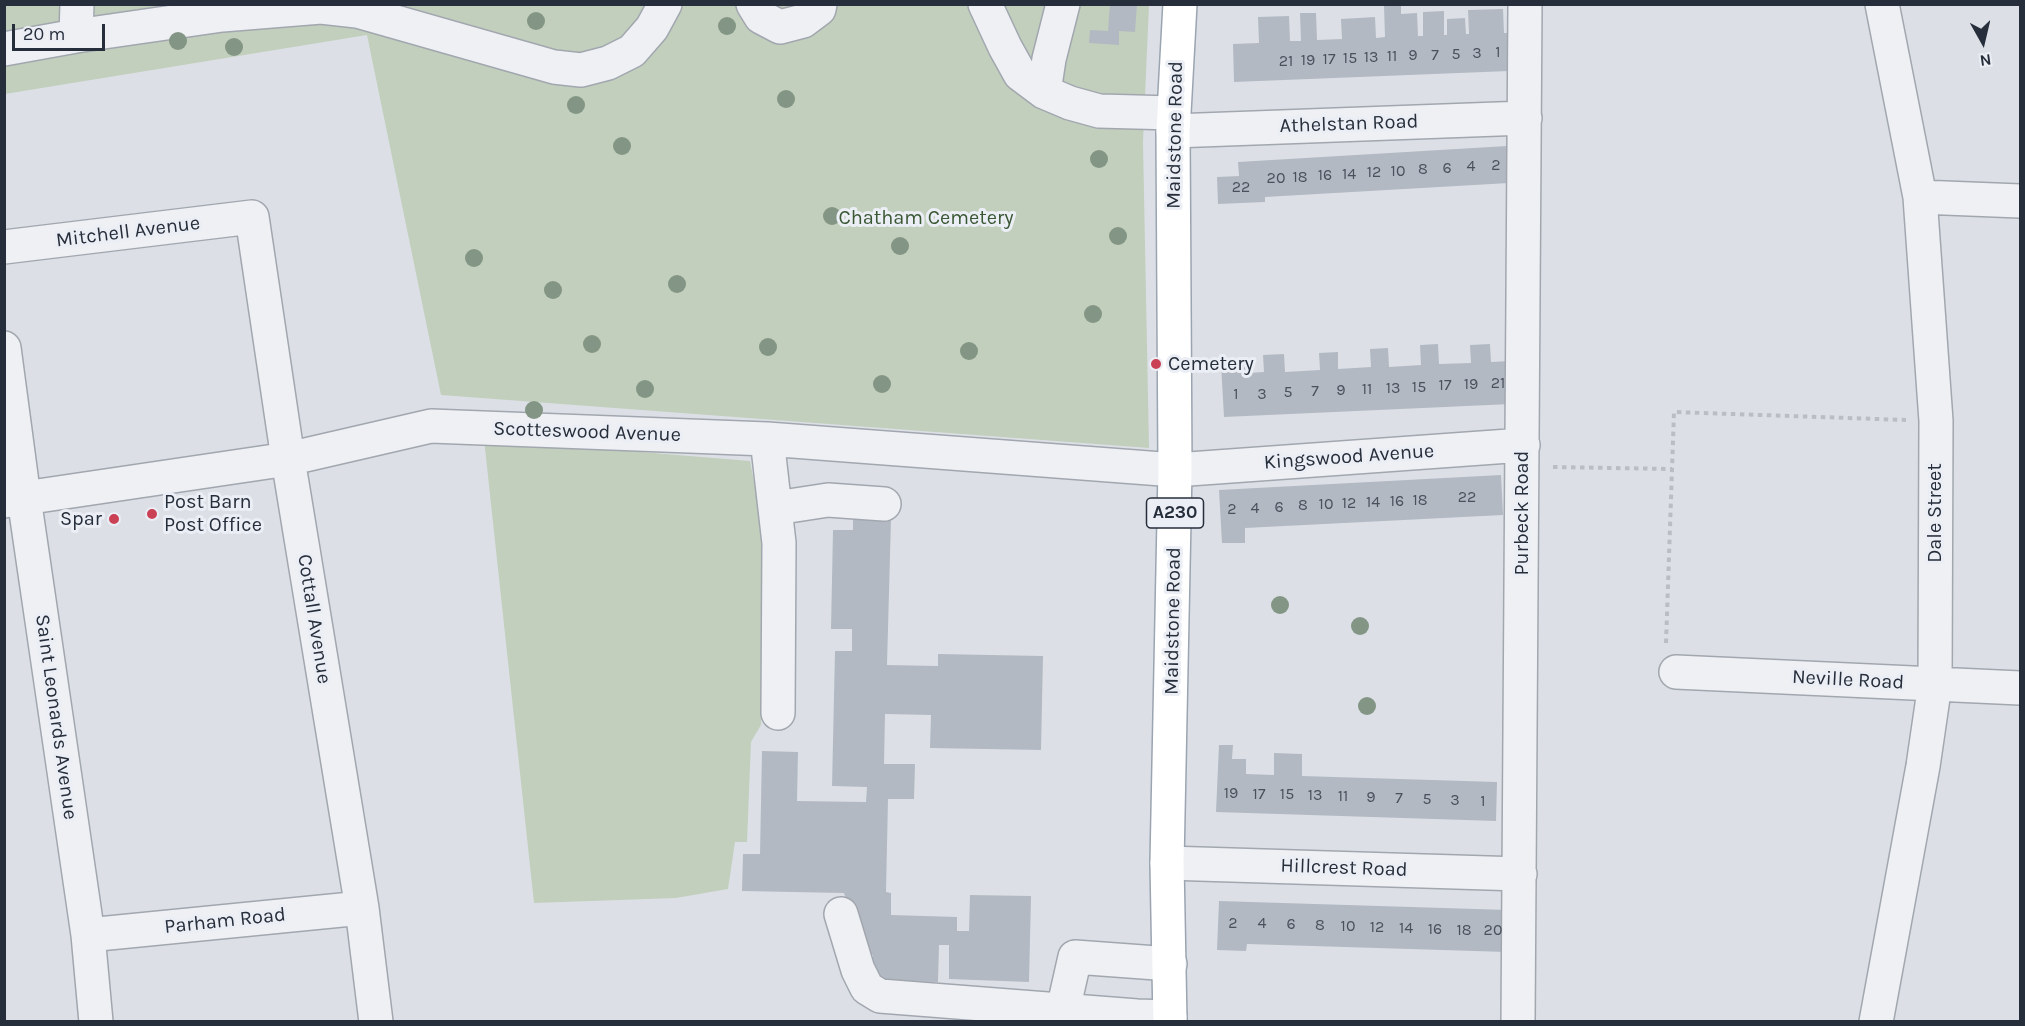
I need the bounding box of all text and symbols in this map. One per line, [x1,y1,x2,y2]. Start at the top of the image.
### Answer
scale bar [15,12,108,50]
north arrow [1953,12,2013,72]
text: 20 m [23,23,65,45]
house number: 1 [1495,42,1501,62]
house number: 3 [1472,43,1482,63]
house number: 5 [1451,44,1461,64]
house number: 9 [1408,45,1418,65]
house number: 7 [1431,45,1439,65]
house number: 11 [1387,46,1397,66]
house number: 13 [1364,47,1378,67]
house number: 15 [1343,48,1357,68]
house number: 17 [1323,49,1335,69]
house number: 19 [1301,50,1315,70]
text: N [1979,50,1993,71]
house number: 21 [1279,51,1293,71]
street label: Maidstone Road [1162,61,1188,209]
street label: Athelstan Road [1279,110,1419,138]
house number: 2 [1491,155,1501,175]
house number: 4 [1467,156,1475,176]
house number: 6 [1442,158,1452,178]
house number: 8 [1418,159,1428,179]
house number: 10 [1391,161,1405,181]
house number: 12 [1367,162,1381,182]
house number: 14 [1342,164,1356,184]
house number: 16 [1318,165,1332,185]
house number: 18 [1292,167,1308,187]
house number: 20 [1267,168,1285,188]
house number: 22 [1232,177,1250,197]
park label: Chatham Cemetery [838,206,1014,230]
street label: Mitchell Avenue [55,211,201,253]
place label: Cemetery [1168,352,1254,376]
marker: Cemetery [1149,357,1163,371]
house number: 21 [1491,373,1505,393]
house number: 19 [1464,374,1478,394]
house number: 17 [1439,375,1451,395]
house number: 15 [1412,377,1426,397]
house number: 13 [1386,378,1400,398]
house number: 11 [1362,379,1372,399]
house number: 9 [1336,380,1346,400]
house number: 7 [1311,381,1319,401]
house number: 5 [1283,382,1293,402]
house number: 1 [1233,384,1239,404]
house number: 3 [1257,384,1267,404]
street label: Scotteswood Avenue [493,417,681,447]
street label: Kingswood Avenue [1263,439,1435,475]
street label: Purbeck Road [1510,451,1534,575]
street label: Dale Street [1923,463,1947,563]
house number: 22 [1458,487,1476,507]
place label: Post Barn Post Office [164,490,262,537]
house number: 18 [1412,490,1428,510]
house number: 16 [1390,491,1404,511]
house number: 14 [1366,492,1380,512]
house number: 12 [1342,493,1356,513]
house number: 10 [1319,494,1333,514]
house number: 8 [1298,495,1308,515]
house number: 6 [1274,497,1284,517]
road number: A230 [1146,498,1204,528]
house number: 4 [1251,498,1259,518]
house number: 2 [1227,499,1237,519]
place label: Spar [60,507,102,531]
marker: Post Barn Post Office [145,507,159,521]
marker: Spar [107,512,121,526]
street label: Maidstone Road [1160,547,1186,695]
street label: Cottall Avenue [292,552,336,686]
street label: Saint Leonards Avenue [30,613,82,821]
street label: Neville Road [1791,665,1905,695]
house number: 19 [1224,783,1238,803]
house number: 17 [1253,784,1265,804]
house number: 15 [1280,784,1294,804]
house number: 13 [1308,785,1322,805]
house number: 11 [1338,786,1348,806]
house number: 9 [1366,787,1376,807]
house number: 7 [1395,788,1403,808]
house number: 5 [1422,789,1432,809]
house number: 3 [1450,790,1460,810]
house number: 1 [1480,791,1486,811]
street label: Hillcrest Road [1280,854,1408,882]
street label: Parham Road [163,903,287,939]
house number: 2 [1228,913,1238,933]
house number: 4 [1258,913,1266,933]
house number: 6 [1286,914,1296,934]
house number: 8 [1315,915,1325,935]
house number: 10 [1341,916,1355,936]
house number: 12 [1370,917,1384,937]
house number: 14 [1399,918,1413,938]
house number: 16 [1428,919,1442,939]
house number: 18 [1456,920,1472,940]
house number: 20 [1484,920,1502,940]

